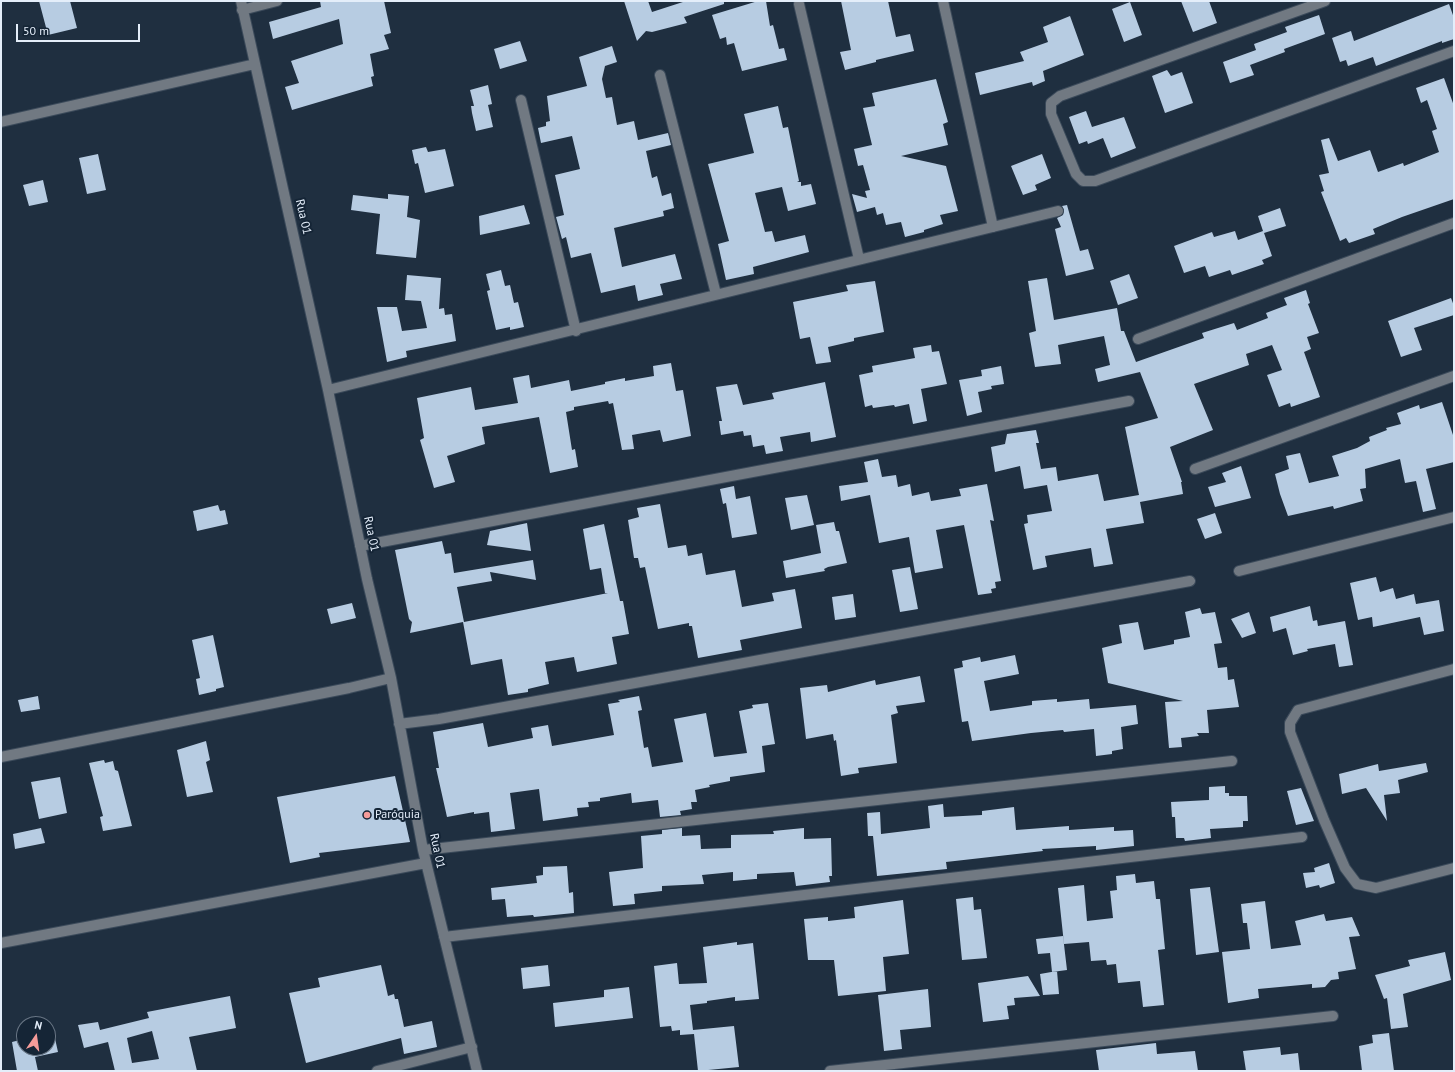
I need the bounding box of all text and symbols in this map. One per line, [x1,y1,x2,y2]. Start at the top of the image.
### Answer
scale bar [18,16,142,42]
text: 50 m [23,23,49,38]
street label: Rua 01 [292,198,314,236]
street label: Rua 01 [360,515,382,553]
place label: Paróquia [375,808,420,822]
marker: Paróquia [362,810,372,820]
street label: Rua 01 [426,832,448,870]
north arrow [16,1016,56,1056]
text: N [33,1018,44,1033]

